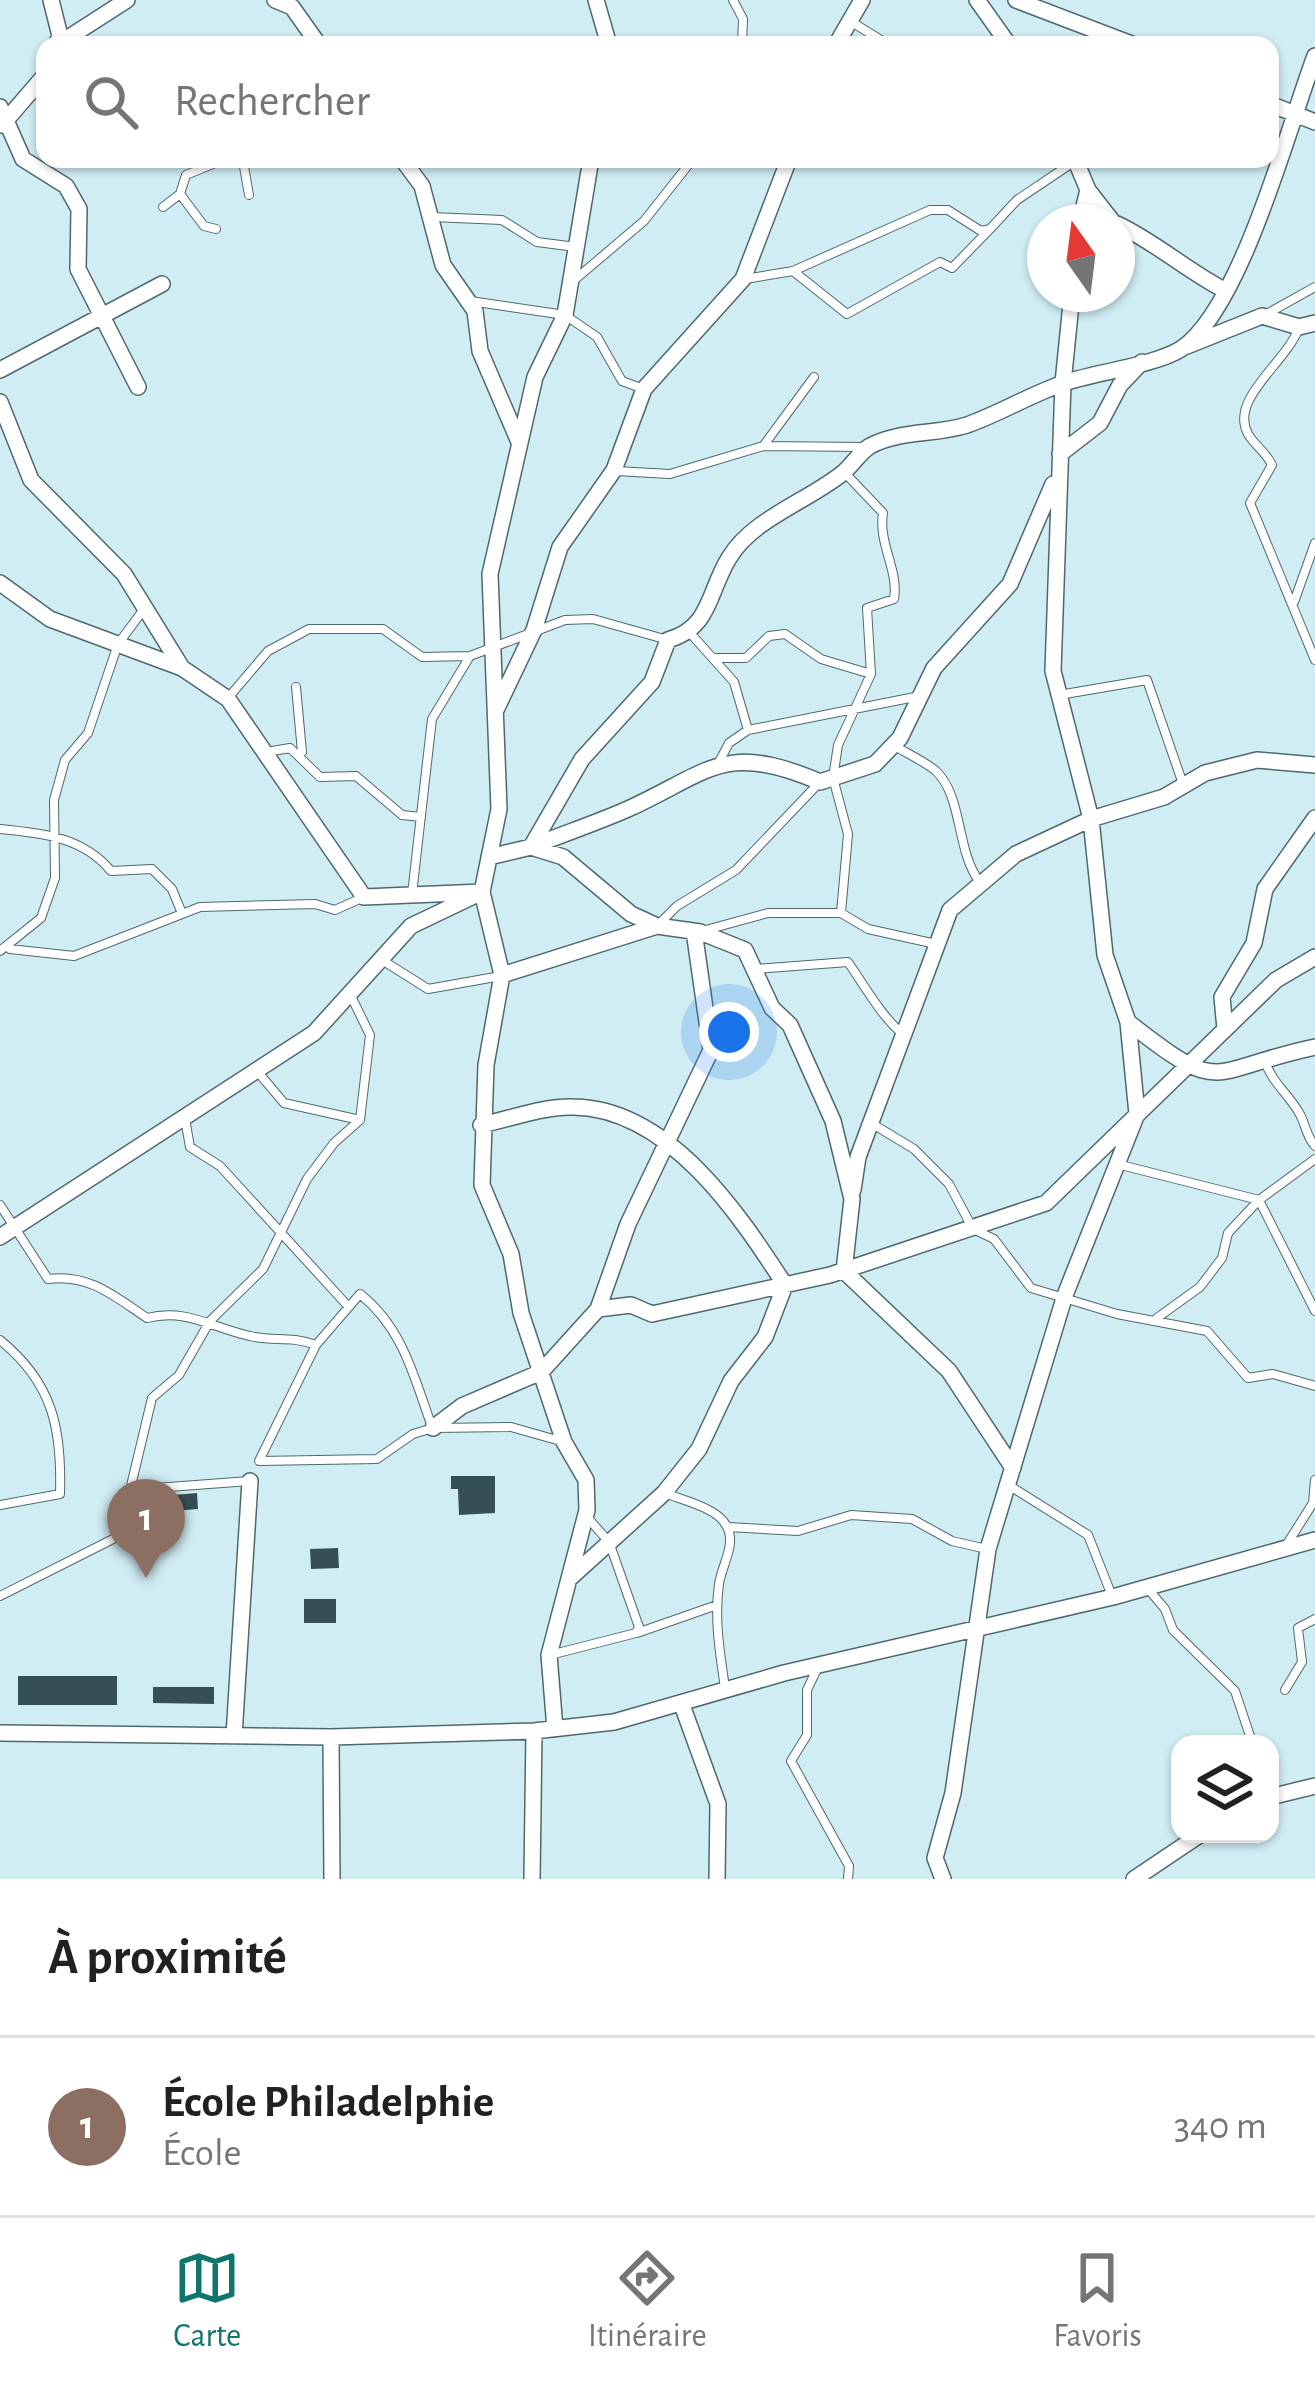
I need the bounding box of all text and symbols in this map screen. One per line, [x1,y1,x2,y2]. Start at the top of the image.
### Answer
search box [36,36,1279,168]
icon: search [78,69,144,135]
text: Rechercher [174,79,370,124]
north arrow [1027,204,1135,312]
your location [699,1002,759,1062]
pin: 1 [107,1479,185,1578]
map controls [1171,1735,1279,1843]
button: layers [1171,1735,1279,1843]
text: À proximité [48,1932,287,1983]
text: École Philadelphie [162,2080,494,2125]
text: 1 [80,2107,94,2146]
text: 340 m [1174,2107,1267,2146]
text: École [162,2134,242,2173]
tab: Carte [173,2245,241,2357]
tab: Itinéraire [588,2245,707,2357]
tab: Favoris [1053,2245,1142,2357]

